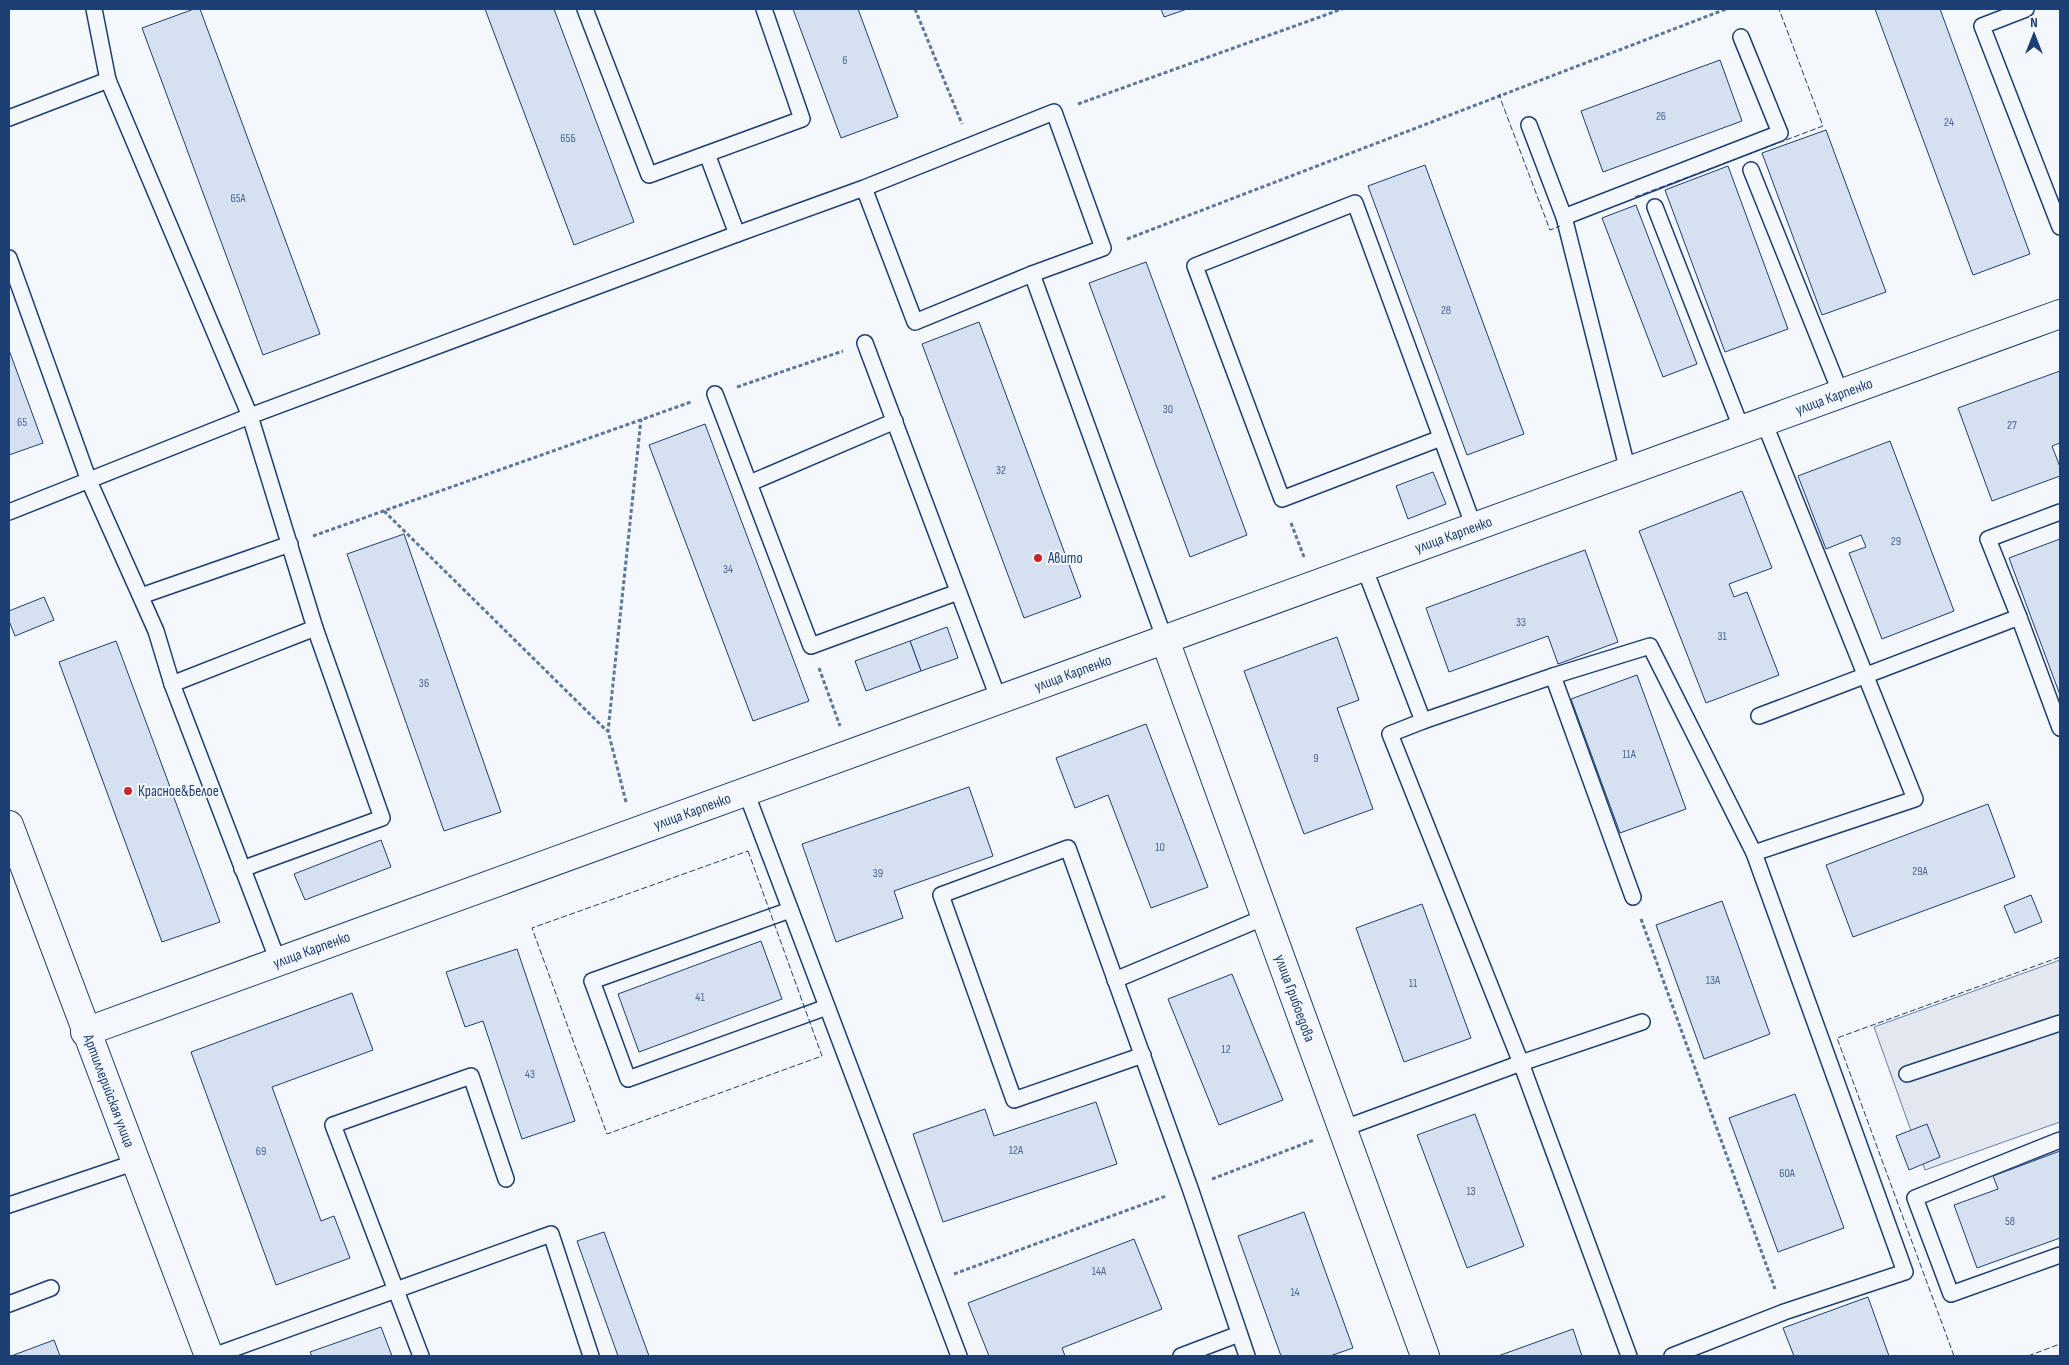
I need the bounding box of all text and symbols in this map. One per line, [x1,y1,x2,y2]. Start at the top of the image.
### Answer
north arrow [2009,10,2059,60]
text: N [2030,14,2038,31]
house number: 6 [842,53,848,68]
house number: 26 [1656,109,1666,124]
house number: 24 [1944,115,1954,130]
house number: 65Б [560,131,576,146]
house number: 65А [230,191,246,206]
house number: 28 [1441,303,1451,318]
street label: улица Карпенко [1793,374,1875,419]
house number: 30 [1163,402,1173,417]
house number: 65 [17,415,27,430]
house number: 27 [2007,418,2017,433]
house number: 32 [996,463,1006,478]
street label: улица Карпенко [1412,512,1495,558]
house number: 29 [1891,534,1901,549]
place label: Авито [1047,549,1083,568]
marker: Авито [1032,552,1044,564]
house number: 34 [723,562,733,577]
house number: 33 [1516,615,1526,630]
house number: 31 [1717,629,1727,644]
street label: улица Карпенко [1032,651,1114,696]
house number: 36 [419,676,429,691]
house number: 11А [1622,747,1637,762]
house number: 9 [1313,751,1319,766]
place label: Красное&Белое [138,782,219,801]
marker: Красное&Белое [122,785,134,797]
street label: улица Карпенко [651,789,734,835]
house number: 10 [1155,840,1165,855]
house number: 29А [1912,864,1929,879]
house number: 39 [873,866,883,881]
street label: улица Карпенко [270,927,353,973]
street label: улица Грибоедова [1270,952,1319,1045]
house number: 13А [1706,973,1721,988]
house number: 11 [1409,976,1418,991]
house number: 41 [695,990,705,1005]
street label: Артиллерийская улица [78,1031,139,1150]
house number: 12 [1221,1042,1231,1057]
house number: 43 [525,1067,535,1082]
house number: 12А [1009,1143,1024,1158]
house number: 69 [256,1144,266,1159]
house number: 60А [1779,1166,1796,1181]
house number: 13 [1466,1184,1476,1199]
house number: 58 [2005,1214,2015,1229]
house number: 14А [1092,1264,1107,1279]
house number: 14 [1290,1285,1300,1300]

